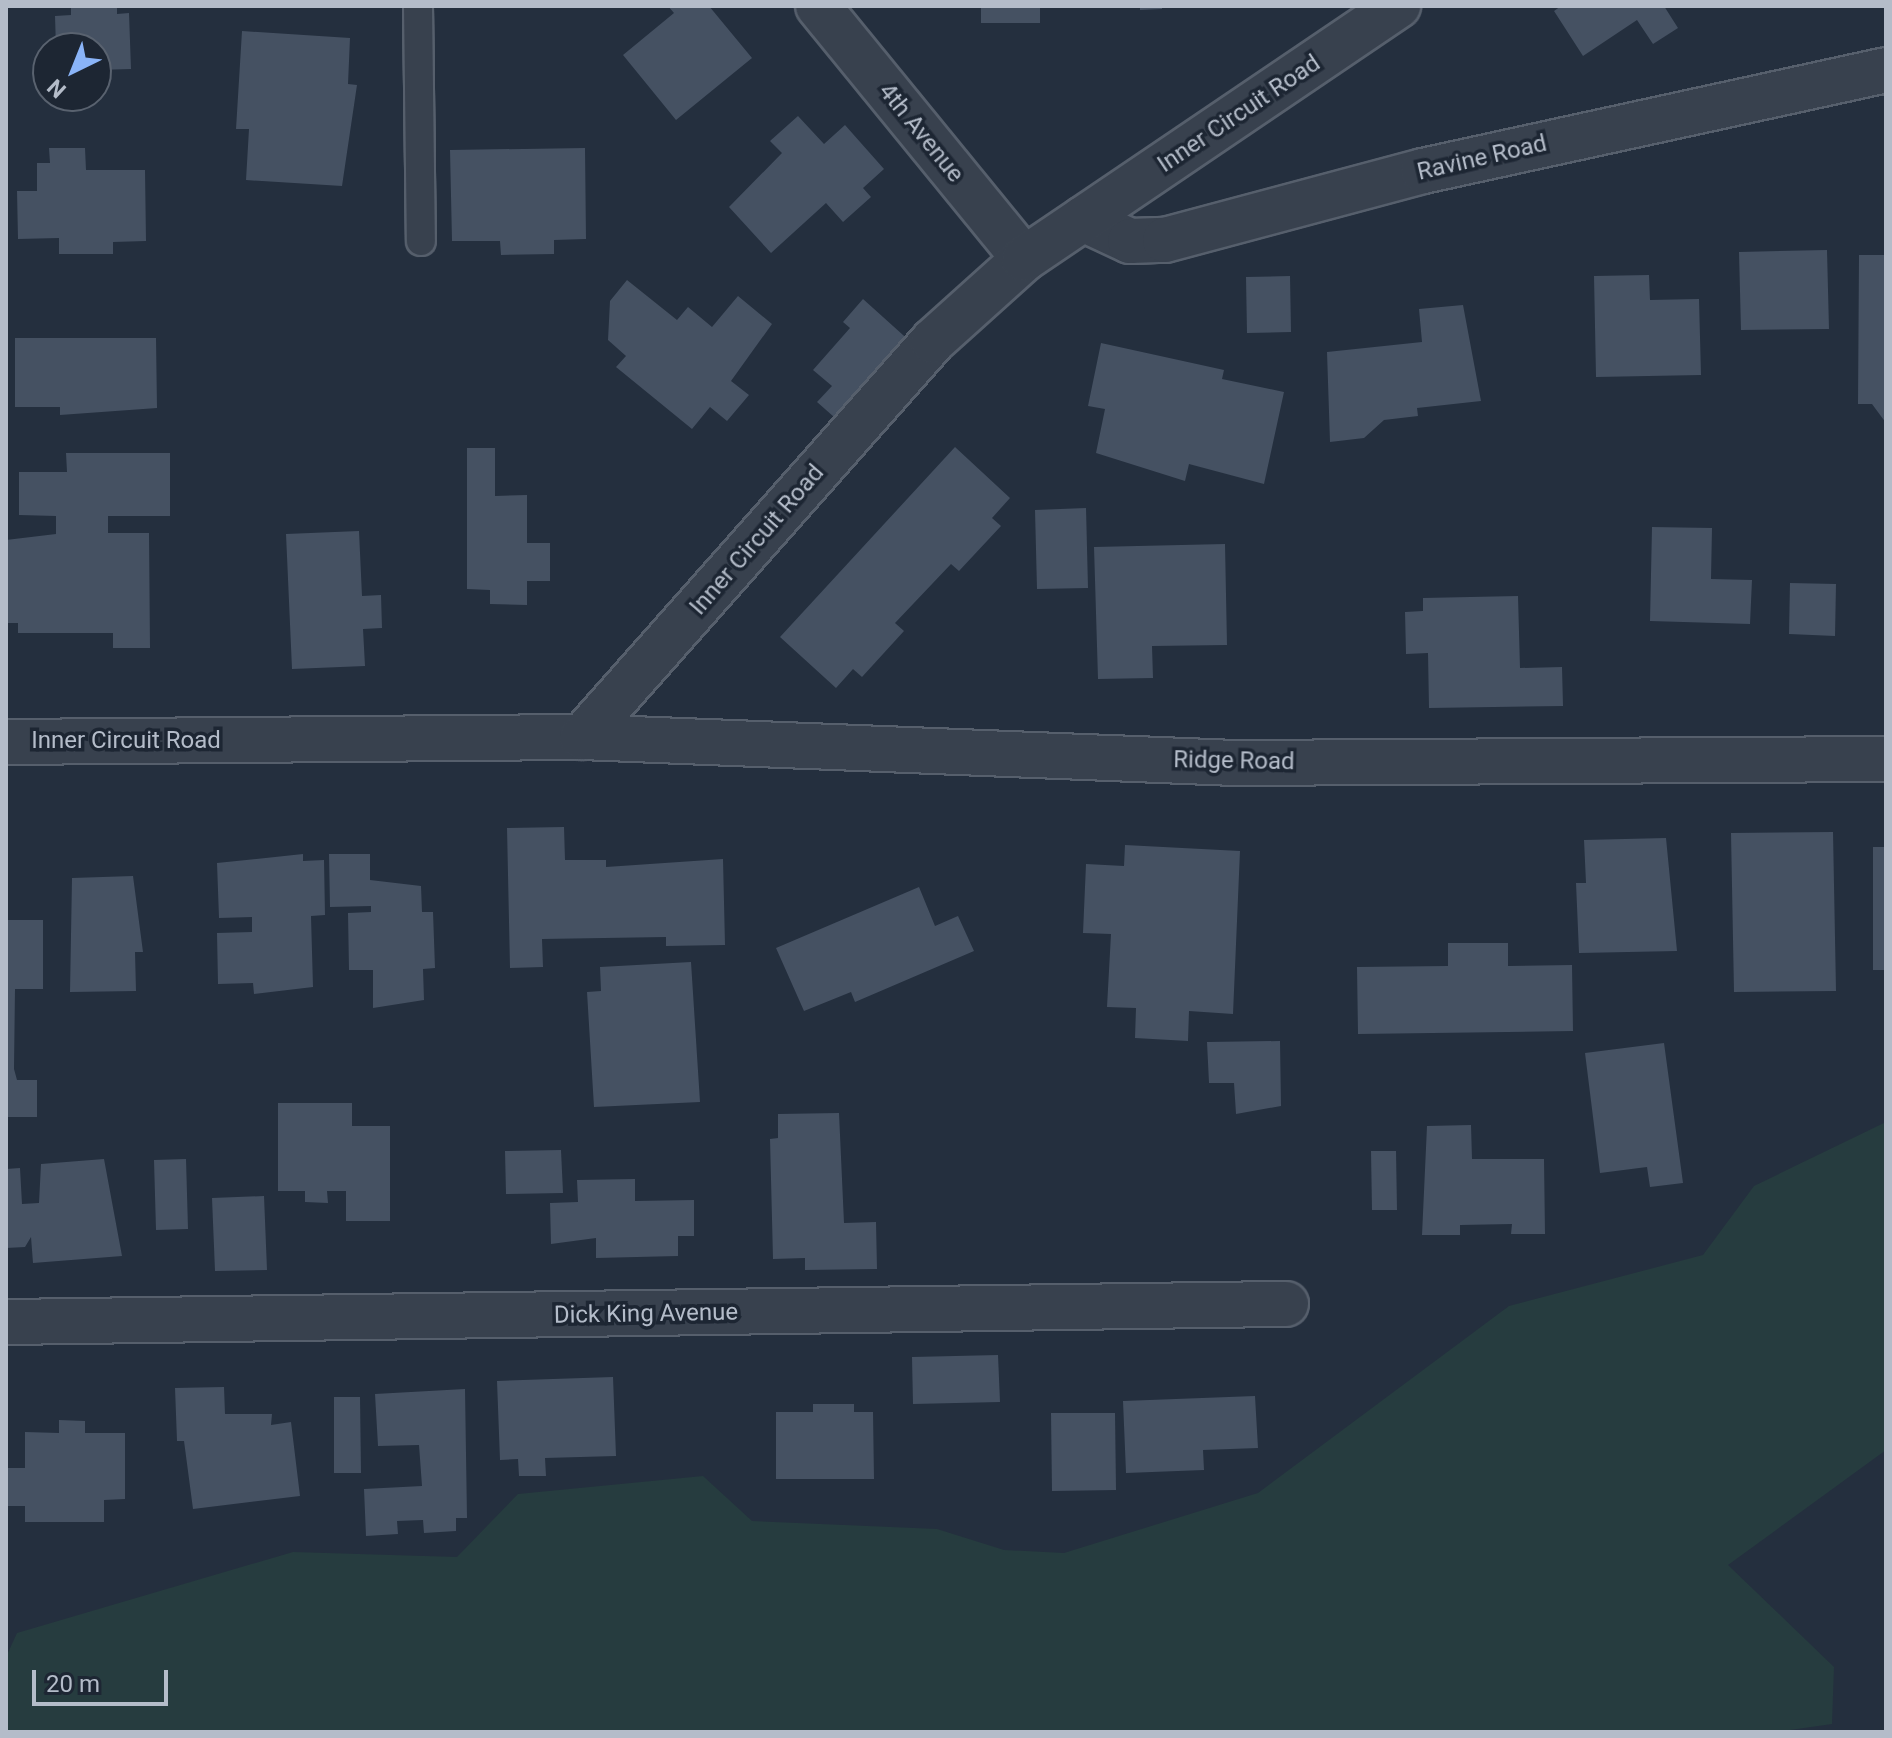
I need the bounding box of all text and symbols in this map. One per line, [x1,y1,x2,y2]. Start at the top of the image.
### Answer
north arrow [32,32,112,112]
street label: Inner Circuit Road [1152,49,1326,179]
text: N [42,74,71,103]
street label: 4th Avenue [872,78,970,188]
street label: Ravine Road [1414,129,1550,187]
street label: Inner Circuit Road [684,459,830,621]
street label: Inner Circuit Road [31,727,221,755]
street label: Ridge Road [1173,746,1295,776]
street label: Dick King Avenue [554,1298,738,1330]
scale bar [36,1654,172,1704]
text: 20 m [46,1670,100,1698]

